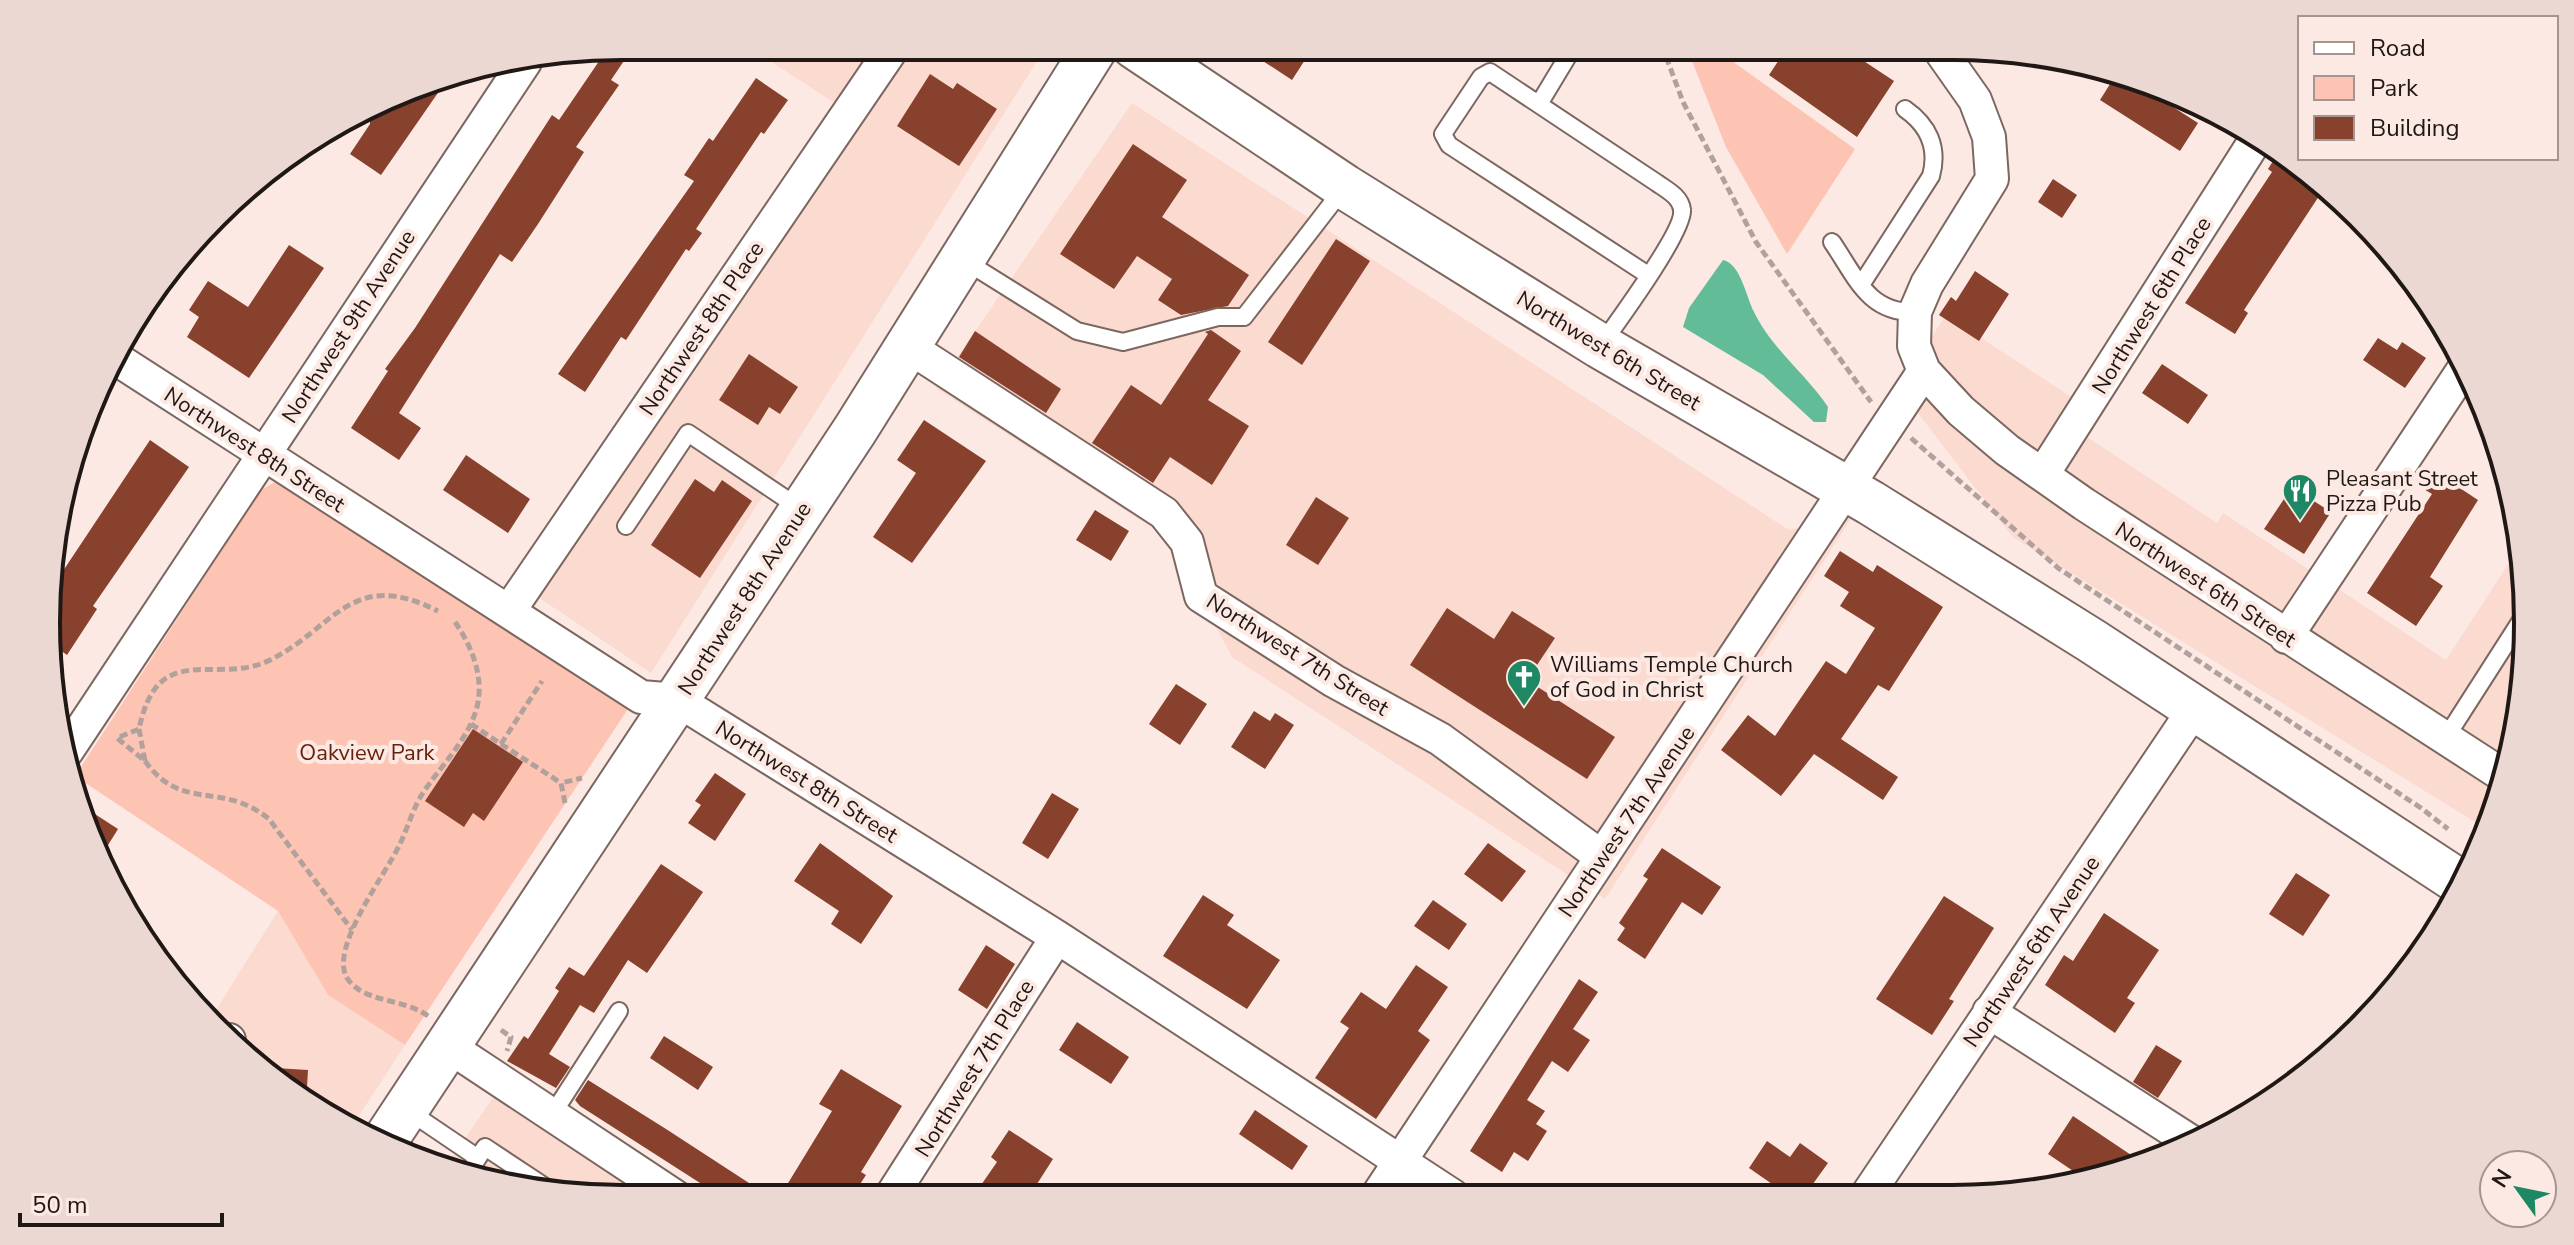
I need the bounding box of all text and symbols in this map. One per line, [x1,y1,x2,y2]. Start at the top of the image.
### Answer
legend [2298,16,2558,160]
text: Road [2370,32,2426,64]
text: Park [2370,72,2419,104]
text: Building [2370,112,2460,144]
street label: Northwest 6th Place [2085,211,2219,400]
street label: Northwest 9th Avenue [275,224,423,429]
street label: Northwest 8th Place [632,236,771,421]
street label: Northwest 6th Street [1511,284,1706,418]
street label: Northwest 8th Street [158,380,351,520]
place label: Pleasant Street Pizza Pub [2326,464,2478,519]
restaurant icon: Pleasant Street Pizza Pub [2281,472,2319,522]
street label: Northwest 8th Avenue [671,496,819,701]
street label: Northwest 6th Street [2109,515,2302,655]
street label: Northwest 7th Street [1200,586,1395,723]
place label: Williams Temple Church of God in Christ [1550,650,1793,705]
church icon: Williams Temple Church of God in Christ [1505,658,1543,708]
street label: Northwest 8th Street [709,713,904,850]
street label: Northwest 7th Avenue [1552,720,1702,923]
park label: Oakview Park [299,738,436,768]
street label: Northwest 6th Avenue [1957,850,2107,1053]
street label: Northwest 7th Place [908,974,1042,1163]
north arrow [2478,1149,2558,1229]
text: N [2485,1164,2519,1194]
scale bar [20,1177,222,1227]
text: 50 m [32,1189,88,1221]

